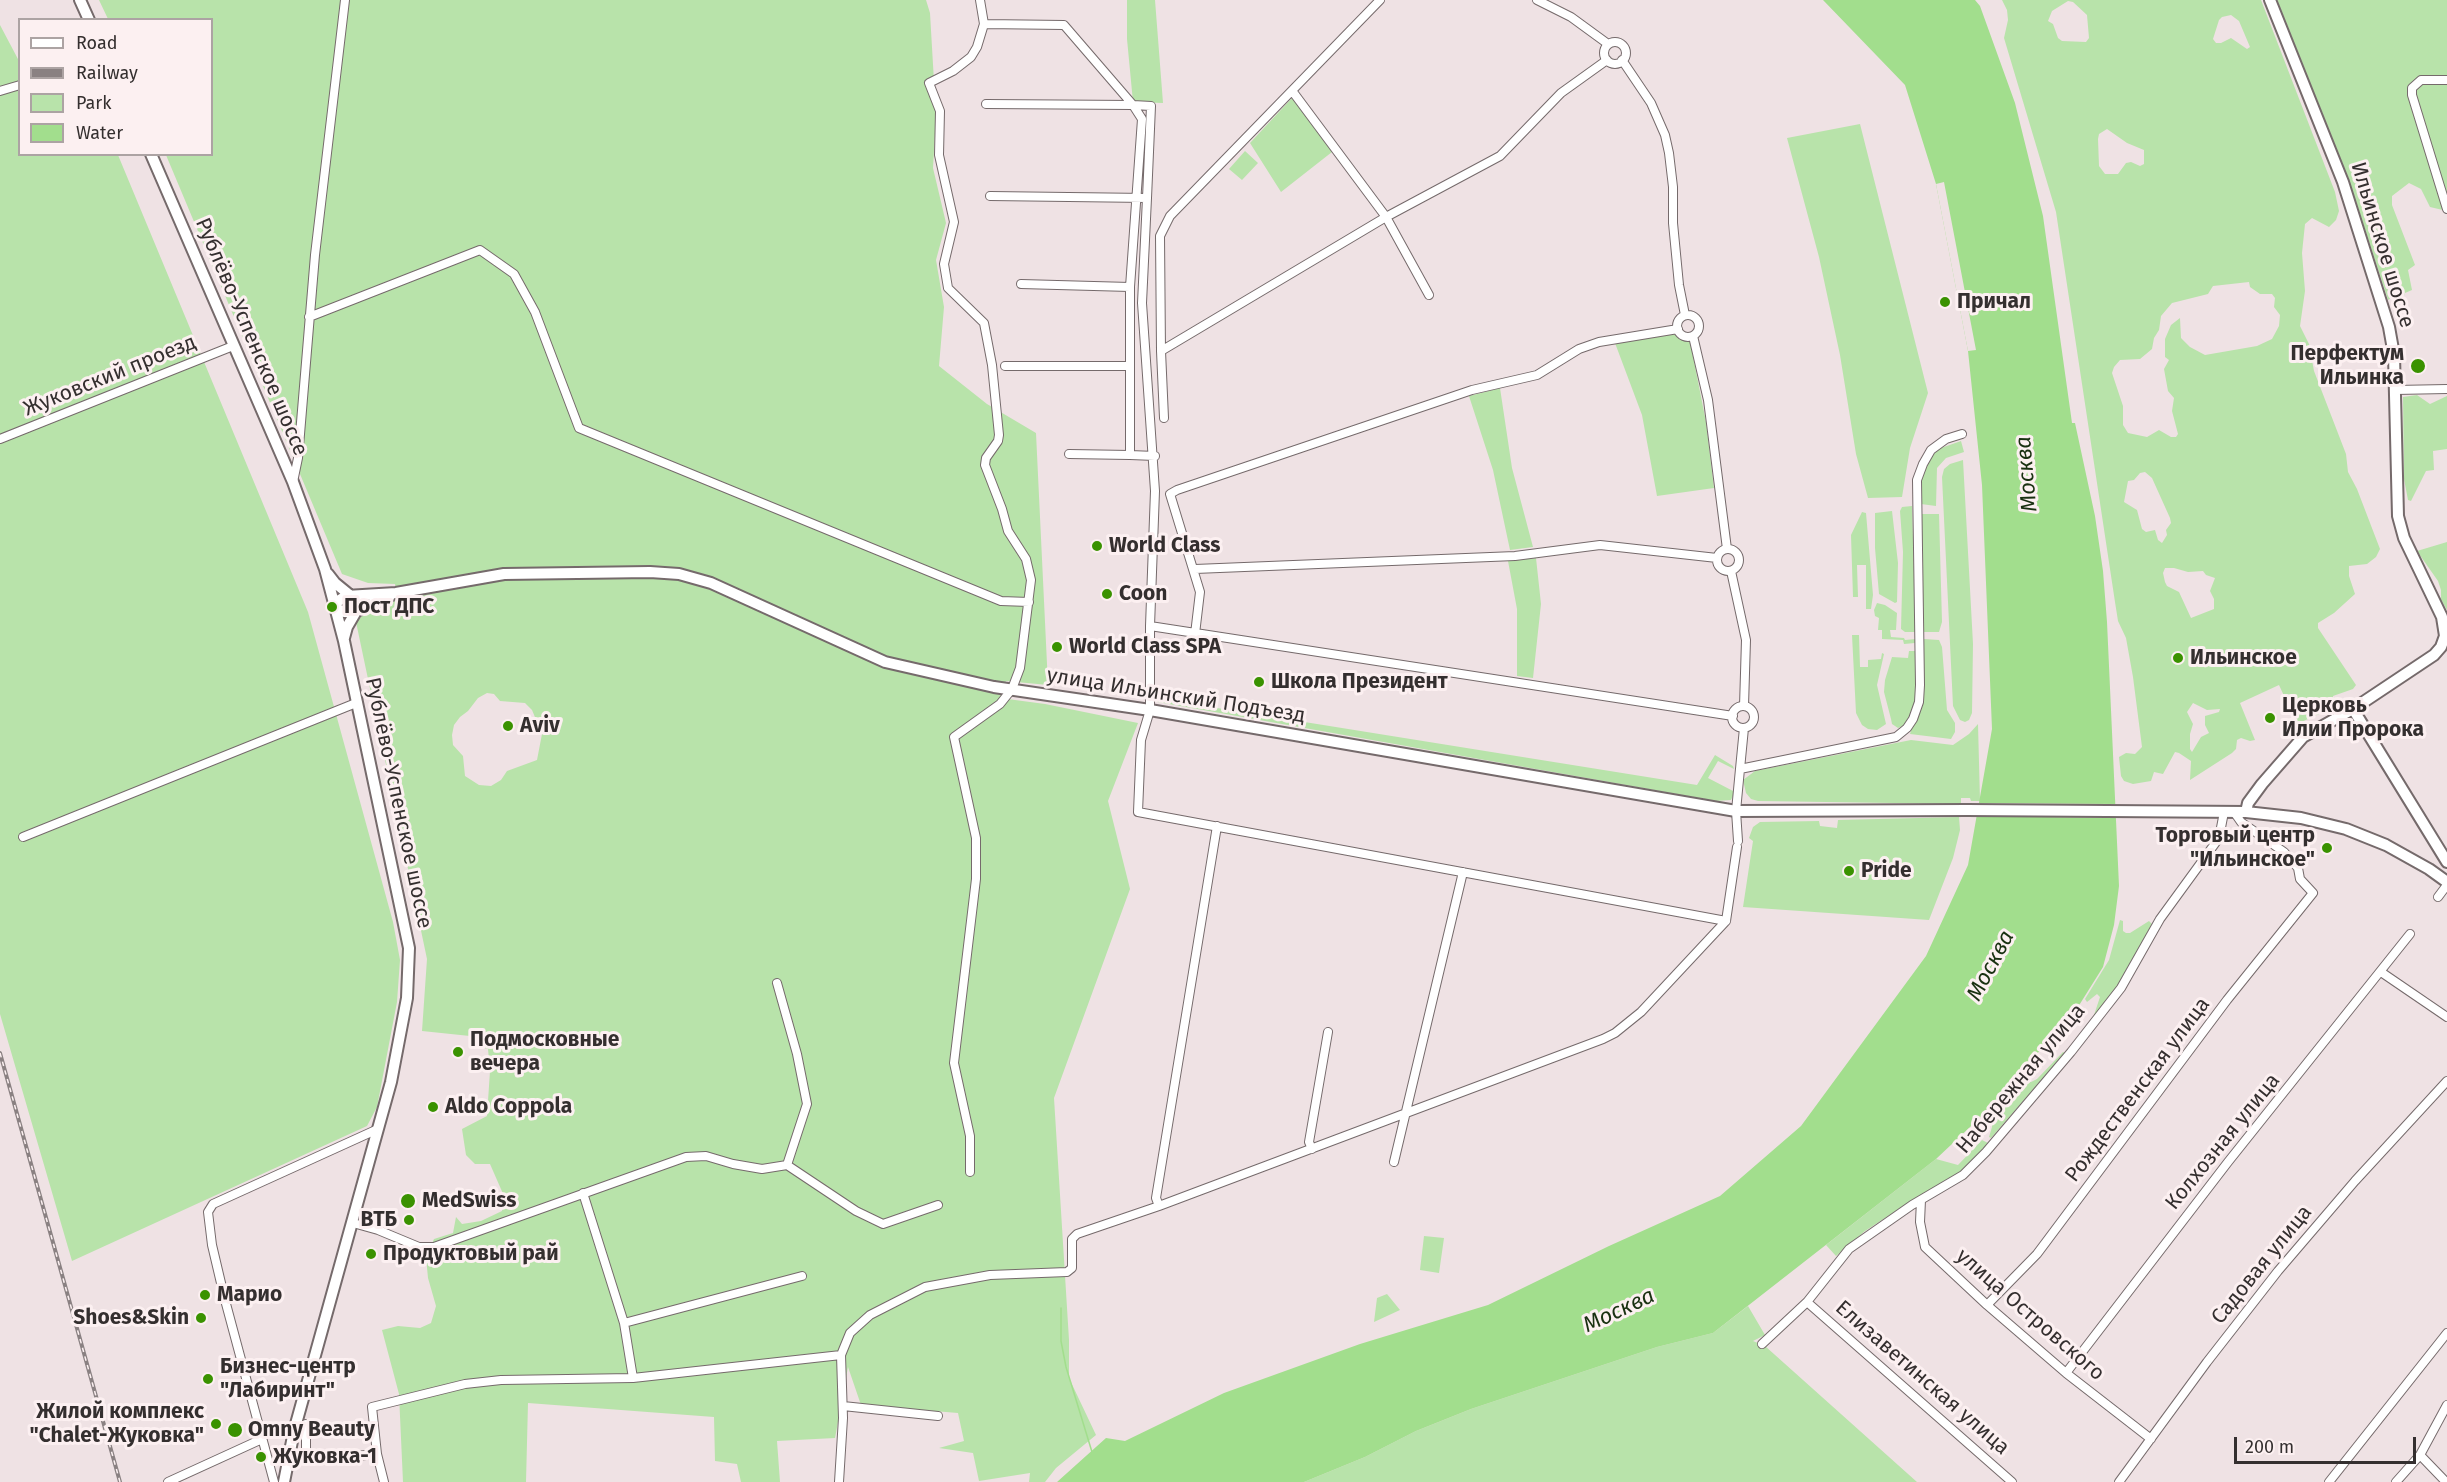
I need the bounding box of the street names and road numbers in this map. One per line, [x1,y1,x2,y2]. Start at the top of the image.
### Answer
street label: Ильинское шоссе [2345,159,2419,331]
street label: Рублёво-Успенское шоссе [189,214,313,460]
street label: Жуковский проезд [20,330,200,422]
street label: улица Ильинский Подъезд [1045,663,1307,729]
street label: Рублёво-Успенское шоссе [359,675,437,931]
street label: Рождественская улица [2060,993,2216,1187]
street label: Набережная улица [1951,999,2091,1159]
street label: Колхозная улица [2160,1069,2286,1215]
street label: Садовая улица [2206,1200,2318,1330]
street label: улица Островского [1951,1244,2109,1386]
street label: Елизаветинская улица [1830,1295,2014,1461]

